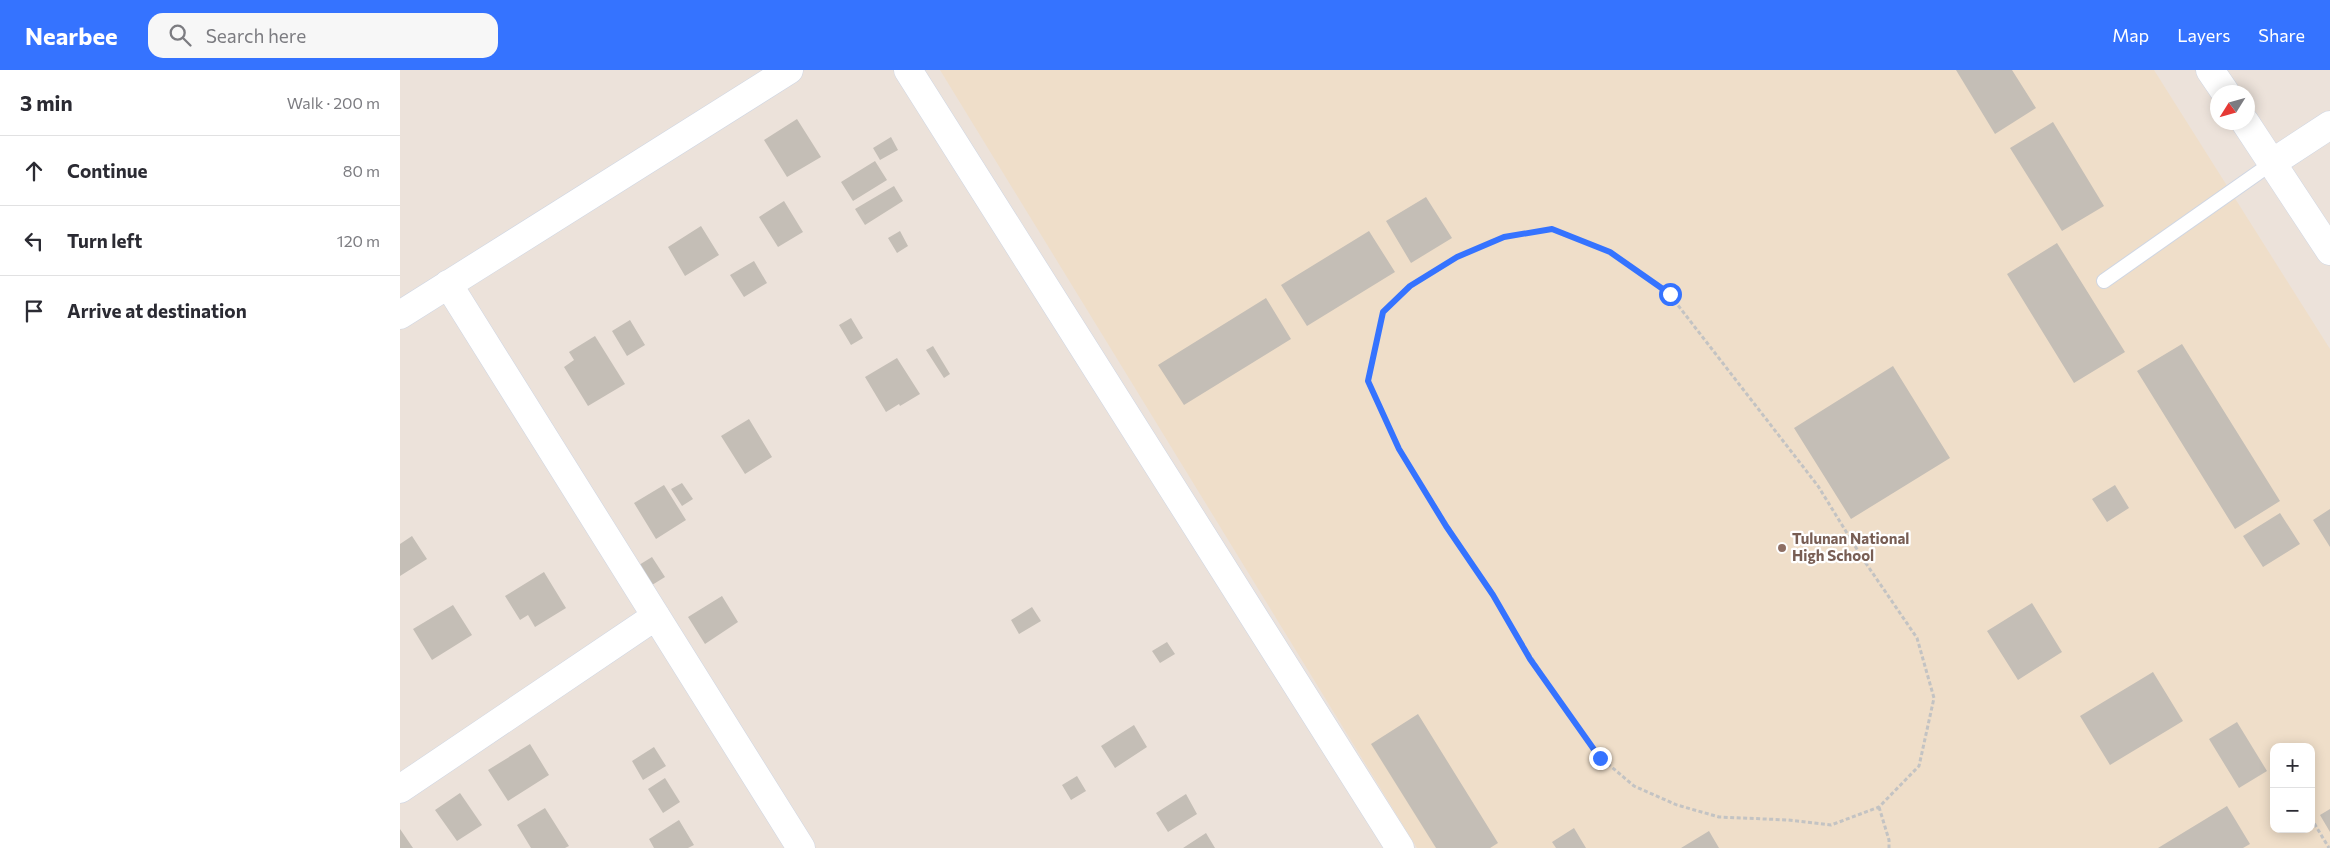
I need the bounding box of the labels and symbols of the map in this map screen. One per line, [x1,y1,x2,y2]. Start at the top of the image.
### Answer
north arrow [2210,85,2255,130]
route start [1659,283,1682,306]
place label: Tulunan National High School [1792,529,1909,564]
marker: Tulunan National High School [1776,542,1788,554]
route end [1589,747,1612,770]

